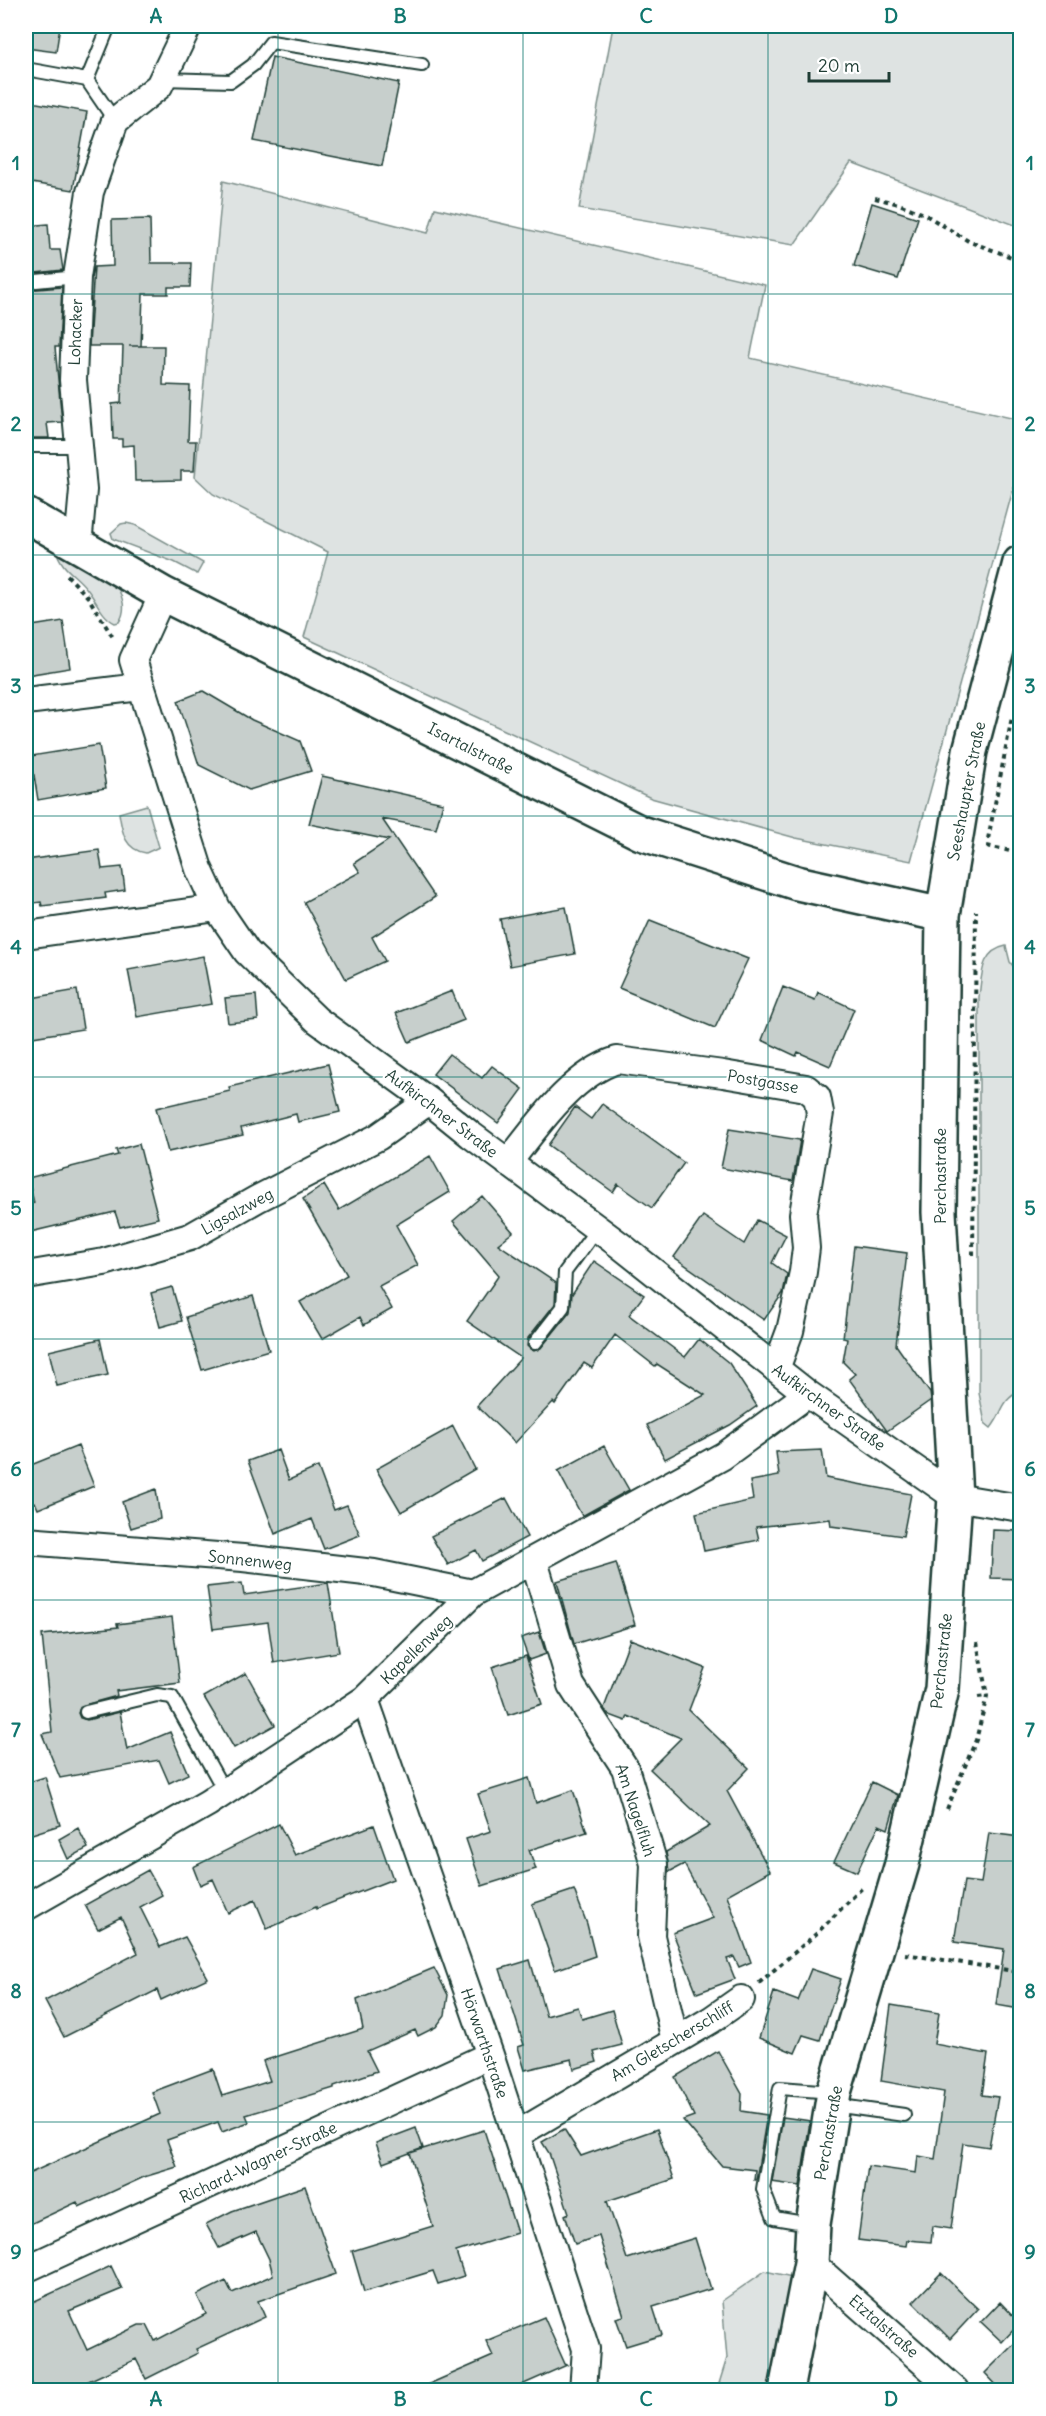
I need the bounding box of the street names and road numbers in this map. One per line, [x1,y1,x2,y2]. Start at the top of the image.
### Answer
street label: Lohacker [64,298,86,366]
street label: Isartalstraße [425,718,517,778]
street label: Seeshaupter Straße [943,720,989,862]
street label: Aufkirchner Straße [382,1064,502,1162]
street label: Postgasse [726,1065,800,1097]
street label: Perchastraße [930,1128,950,1224]
street label: Ligsalzweg [198,1183,276,1239]
street label: Aufkirchner Straße [768,1359,890,1455]
street label: Sonnenweg [207,1546,293,1574]
street label: Kapellenweg [376,1610,456,1688]
street label: Perchastraße [926,1612,956,1710]
street label: Am Nagelfluh [612,1761,660,1859]
street label: Hörwarthstraße [457,1985,513,2101]
street label: Am Gletscherschliff [607,1996,738,2085]
street label: Perchastraße [810,2084,846,2182]
street label: Richard-Wagner-Straße [176,2117,340,2207]
street label: Etztalstraße [845,2290,923,2362]

